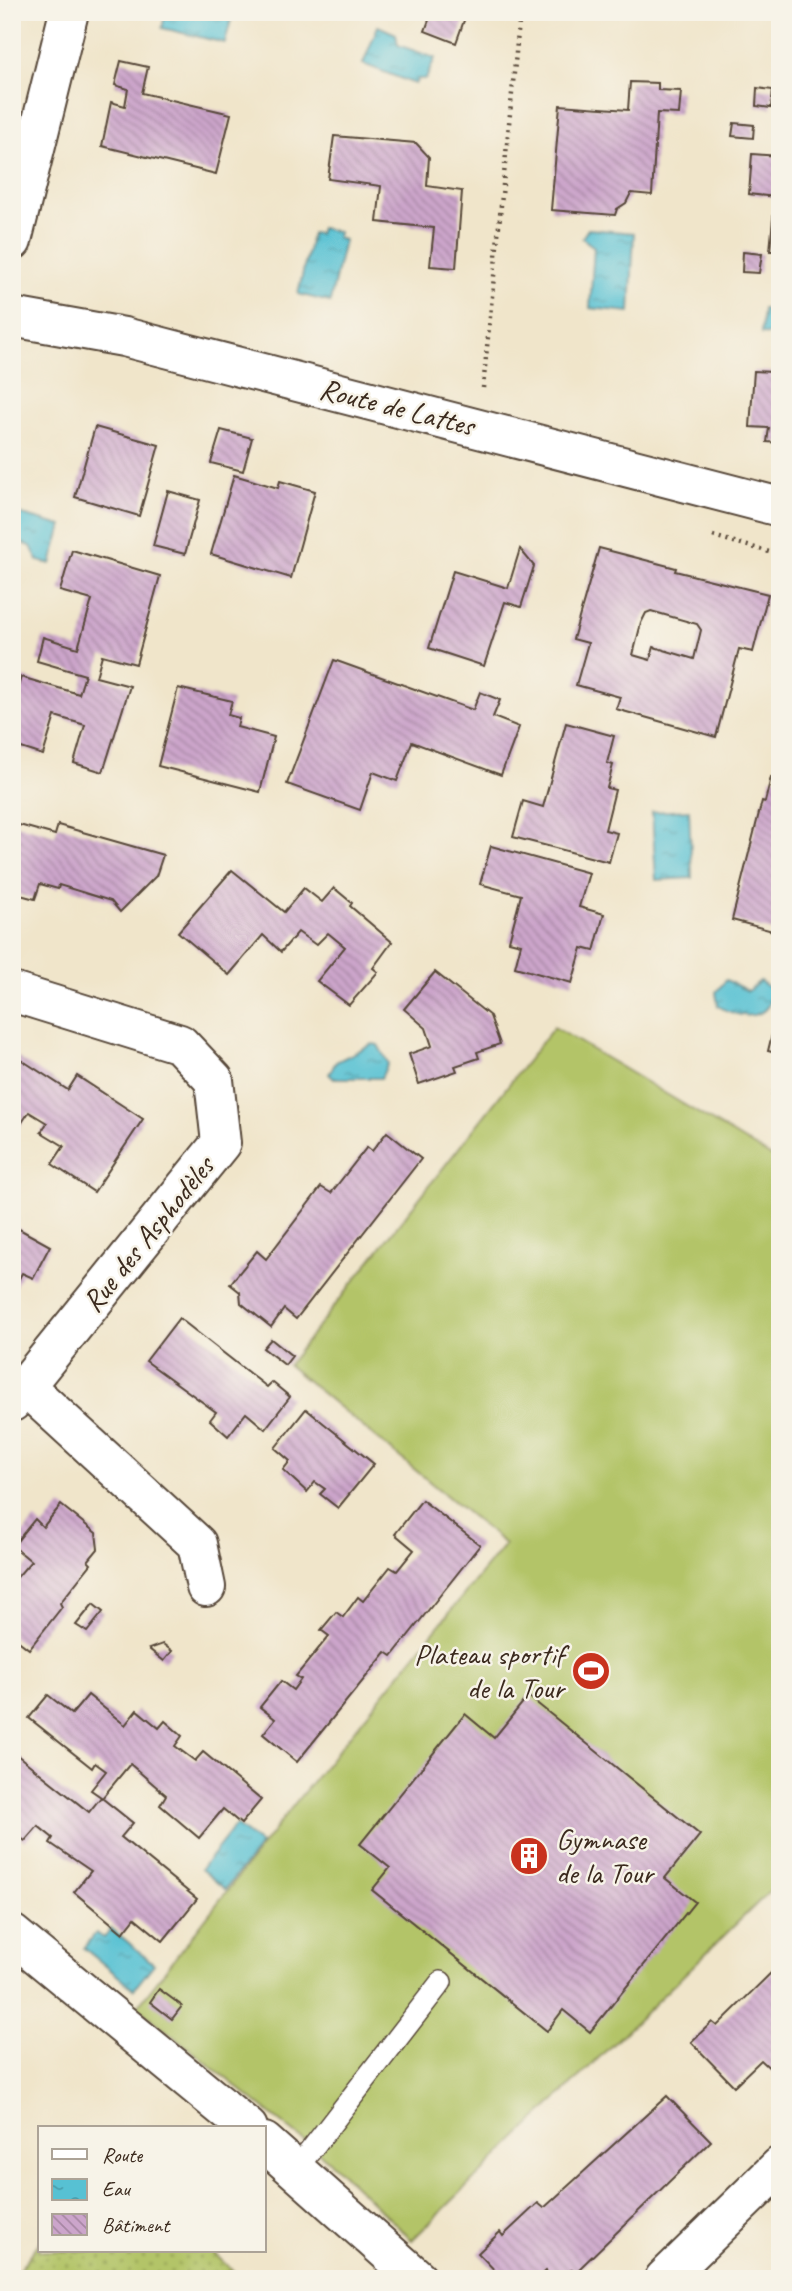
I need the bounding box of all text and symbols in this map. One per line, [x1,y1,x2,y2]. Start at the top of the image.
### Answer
street label: Route de Lattes [316,369,481,445]
street label: Rue des Asphodèles [74,1146,224,1320]
place label: Plateau sportif de la Tour [414,1635,570,1707]
sports icon: Plateau sportif de la Tour [570,1650,612,1692]
place label: Gymnase de la Tour [556,1820,655,1892]
building icon: Gymnase de la Tour [508,1835,550,1877]
legend [38,2126,266,2252]
text: Route [102,2142,143,2168]
text: Eau [102,2176,131,2202]
text: Bâtiment [102,2212,171,2238]

